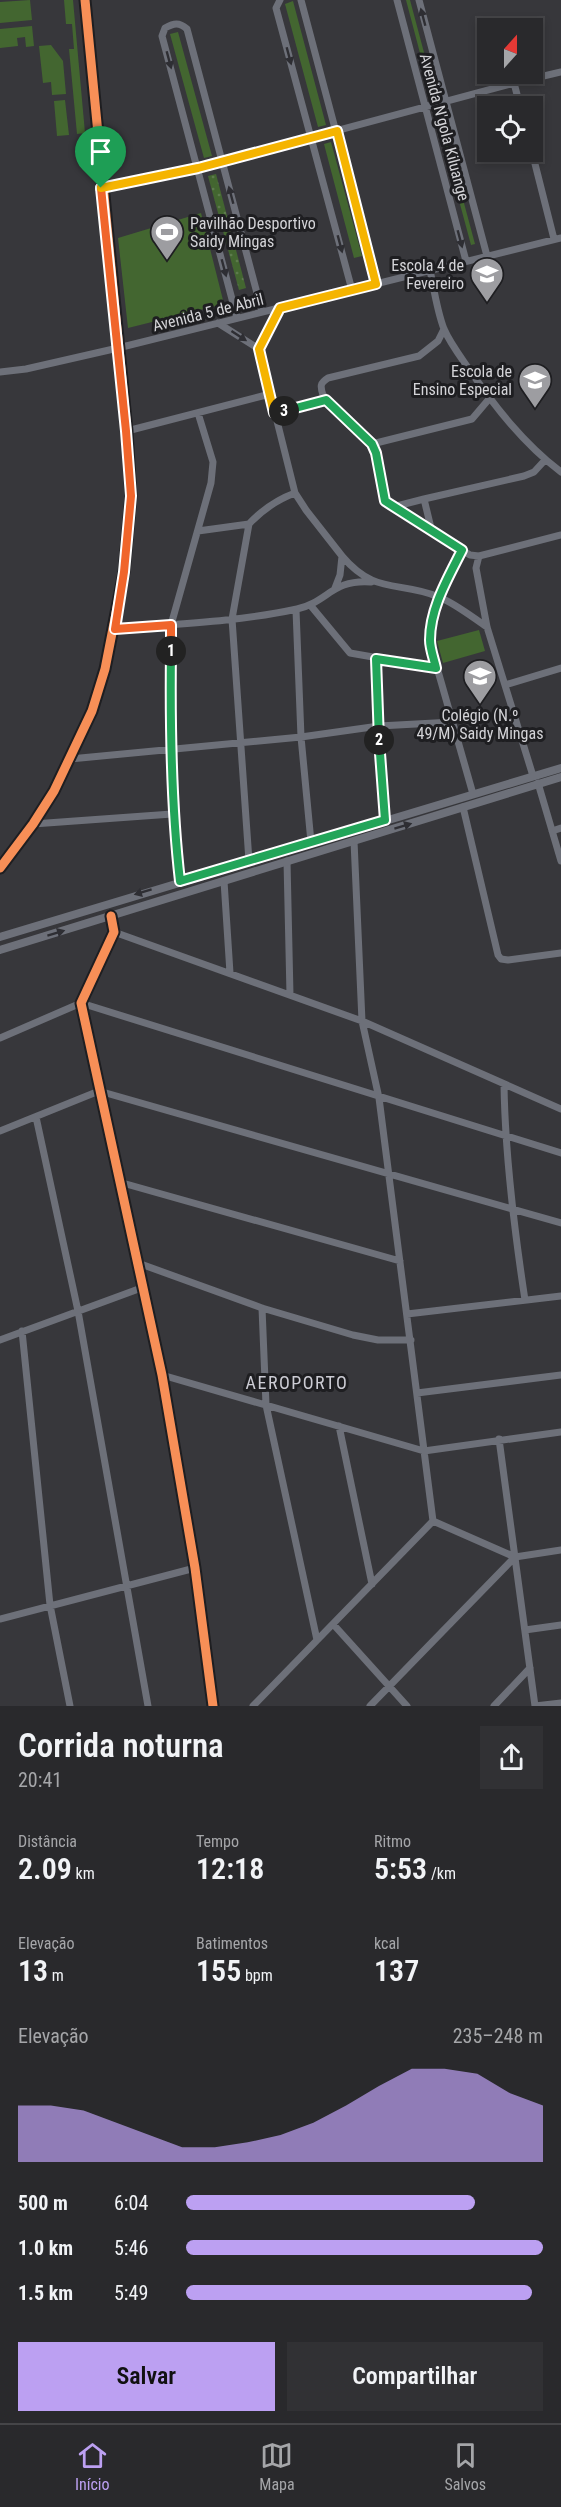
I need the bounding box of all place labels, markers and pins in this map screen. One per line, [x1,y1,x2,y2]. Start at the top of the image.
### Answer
pin [75,126,126,188]
sports icon: Pavilhão Desportivo Saidy Mingas [149,214,185,261]
place label: Pavilhão Desportivo Saidy Mingas [190,214,316,251]
place label: Escola 4 de Fevereiro [391,256,464,293]
school or university icon: Escola 4 de Fevereiro [469,256,505,303]
place label: Escola de Ensino Especial [413,362,512,399]
school or university icon: Escola de Ensino Especial [517,362,553,409]
pin: 3 [269,396,299,426]
pin: 1 [156,636,186,666]
school or university icon: Colégio (N.º 49/M) Saidy Mingas [462,658,498,705]
place label: Colégio (N.º 49/M) Saidy Mingas [417,706,543,743]
pin: 2 [364,725,394,755]

